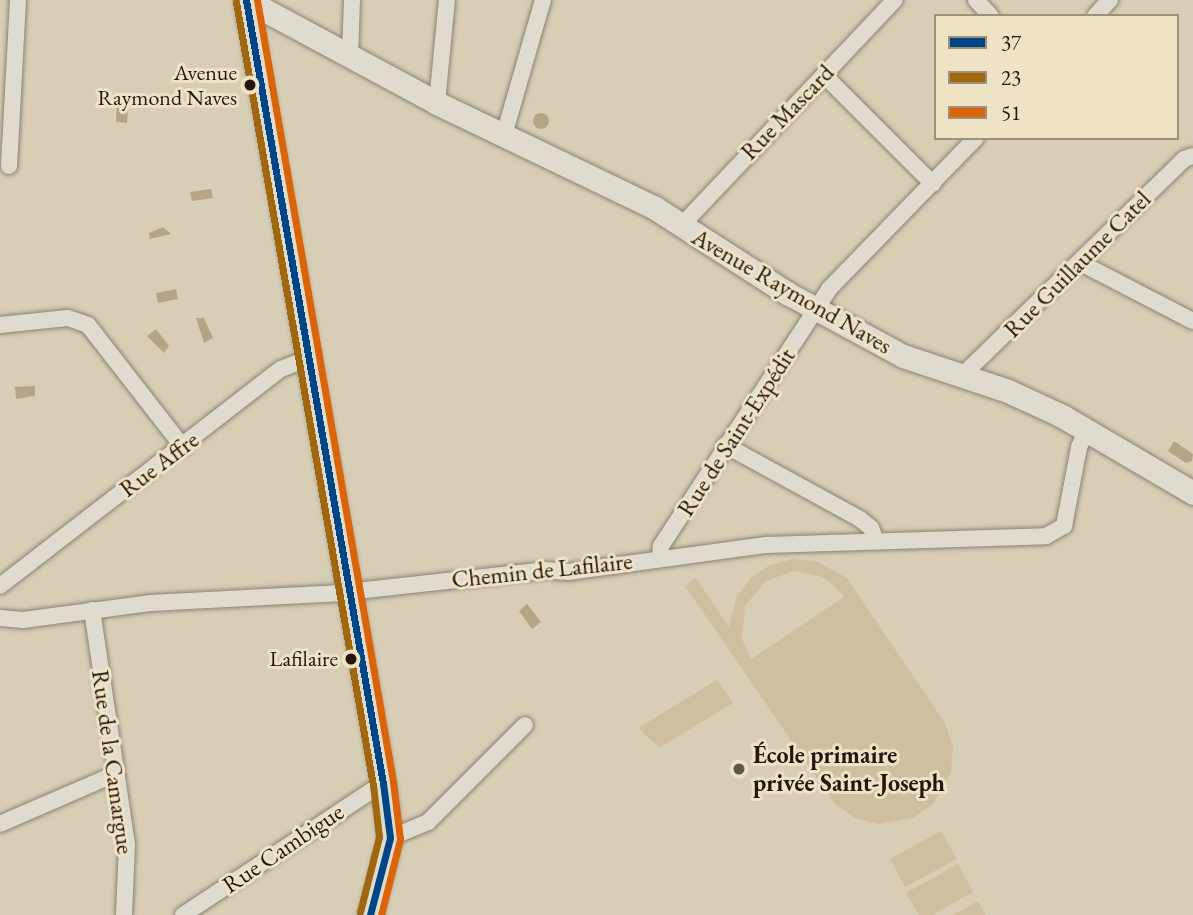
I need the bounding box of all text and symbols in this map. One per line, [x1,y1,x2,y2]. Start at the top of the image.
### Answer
legend [934,14,1179,140]
text: 37 [1001,29,1021,56]
street label: Rue Mascard [734,58,840,166]
place label: Avenue Raymond Naves [97,59,237,110]
text: 23 [1001,64,1021,91]
marker: Avenue Raymond Naves [243,78,257,92]
text: 51 [1001,99,1021,126]
street label: Rue Guillaume Catel [998,185,1156,343]
street label: Avenue Raymond Naves [687,222,897,360]
street label: Rue de Saint-Expédit [671,343,801,521]
street label: Rue Affre [114,425,204,503]
street label: Chemin de Lafilaire [450,546,634,594]
place label: Lafilaire [270,646,338,672]
marker: Lafilaire [344,652,358,666]
street label: Rue de la Camargue [86,668,140,856]
place label: École primaire privée Saint-Joseph [753,741,945,797]
marker: École primaire privée Saint-Joseph [731,761,747,777]
street label: Rue Cambigue [217,797,349,899]

